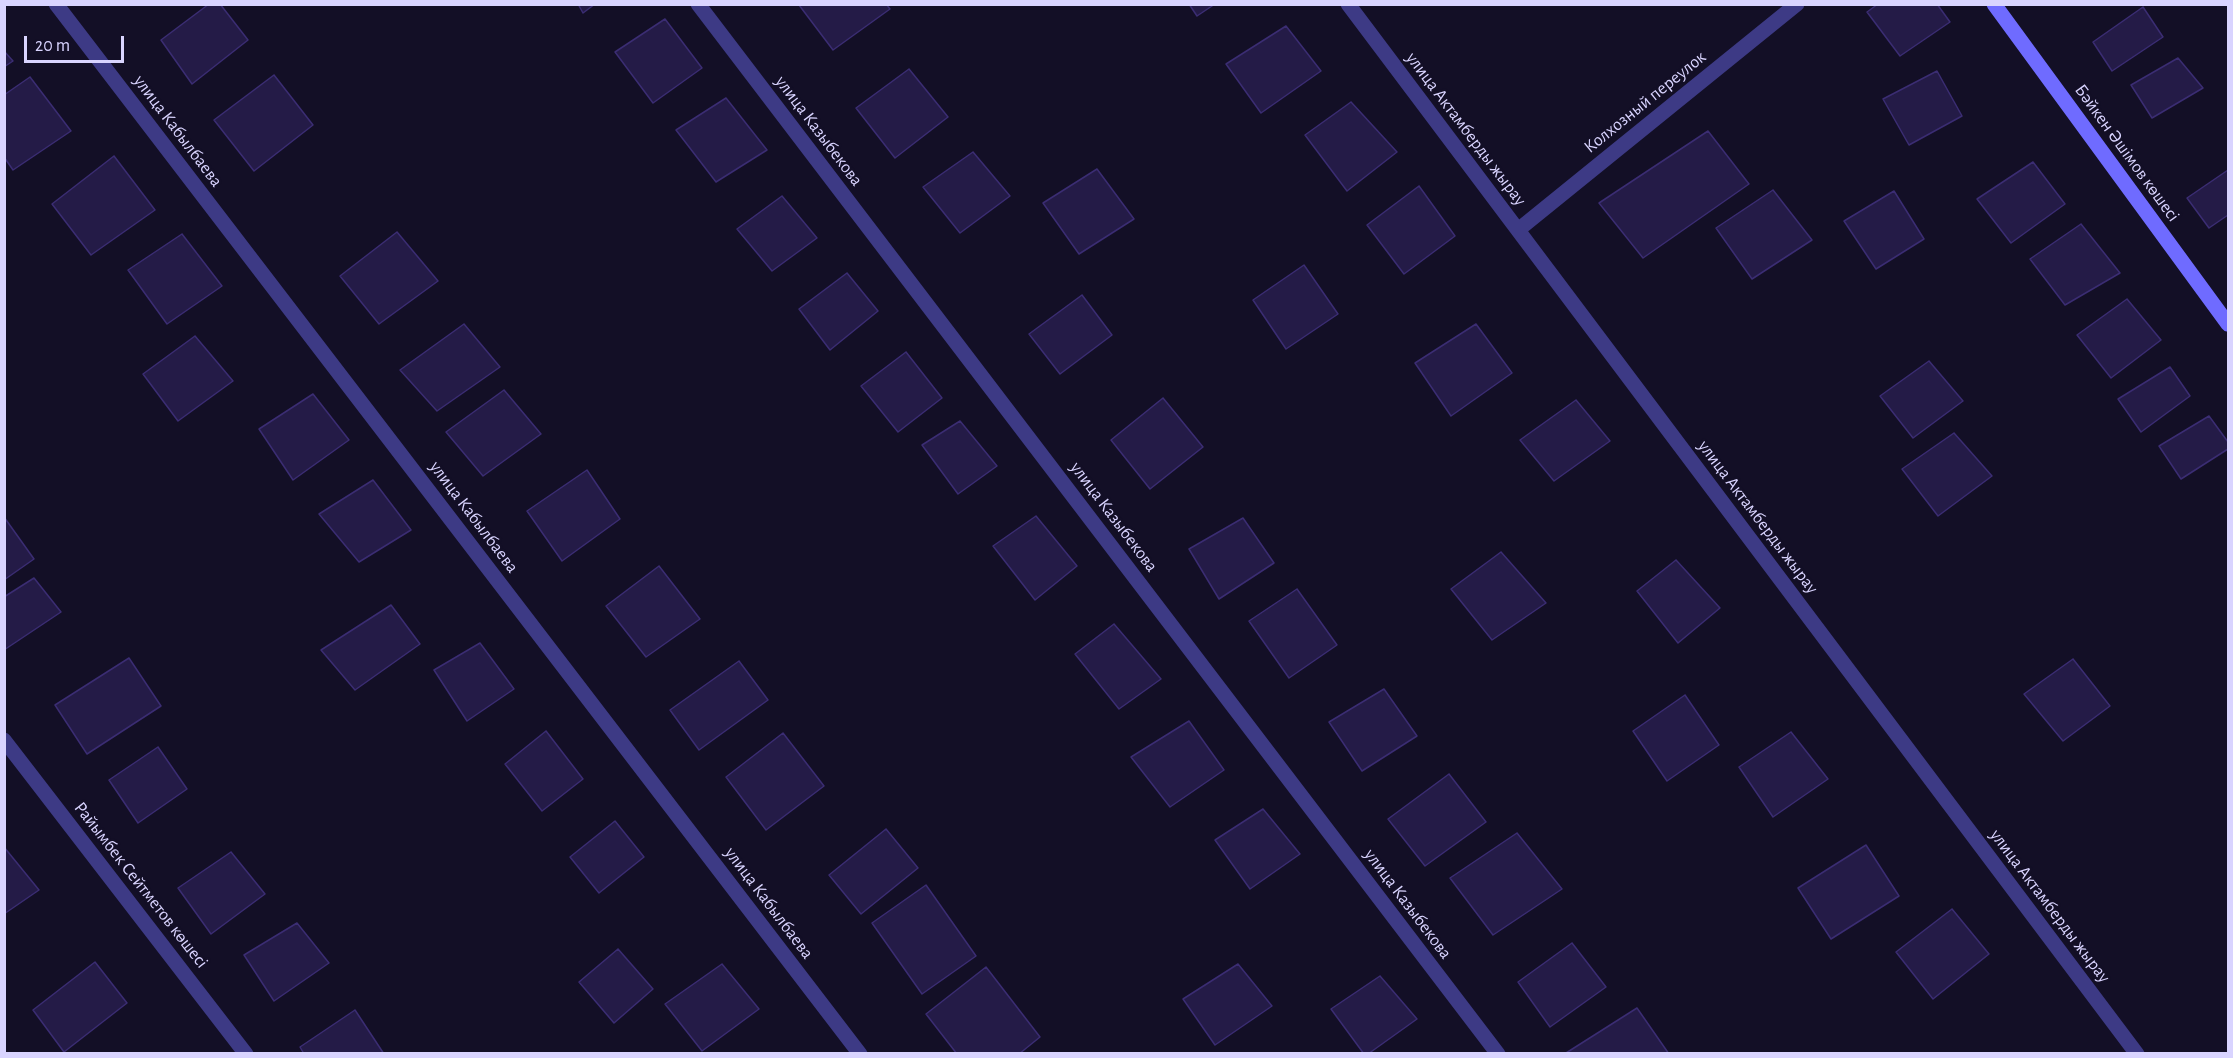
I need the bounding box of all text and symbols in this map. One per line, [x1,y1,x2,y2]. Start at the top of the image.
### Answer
scale bar [27,24,128,62]
text: 20 m [35,37,70,55]
street label: Колхозный переулок [1580,46,1710,158]
street label: улица Актамберды жырау [1401,48,1531,210]
street label: улица Кабылбаева [129,71,227,191]
street label: улица Казыбекова [770,72,868,190]
street label: Бәйкен Әшімов көшесі [2070,80,2184,226]
street label: улица Актамберды жырау [1693,436,1823,598]
street label: улица Кабылбаева [425,457,523,577]
street label: улица Казыбекова [1065,458,1163,576]
street label: Райымбек Сейтметов көшесі [69,797,213,973]
street label: улица Актамберды жырау [1985,825,2115,987]
street label: улица Кабылбаева [720,843,818,963]
street label: улица Казыбекова [1359,845,1457,963]

